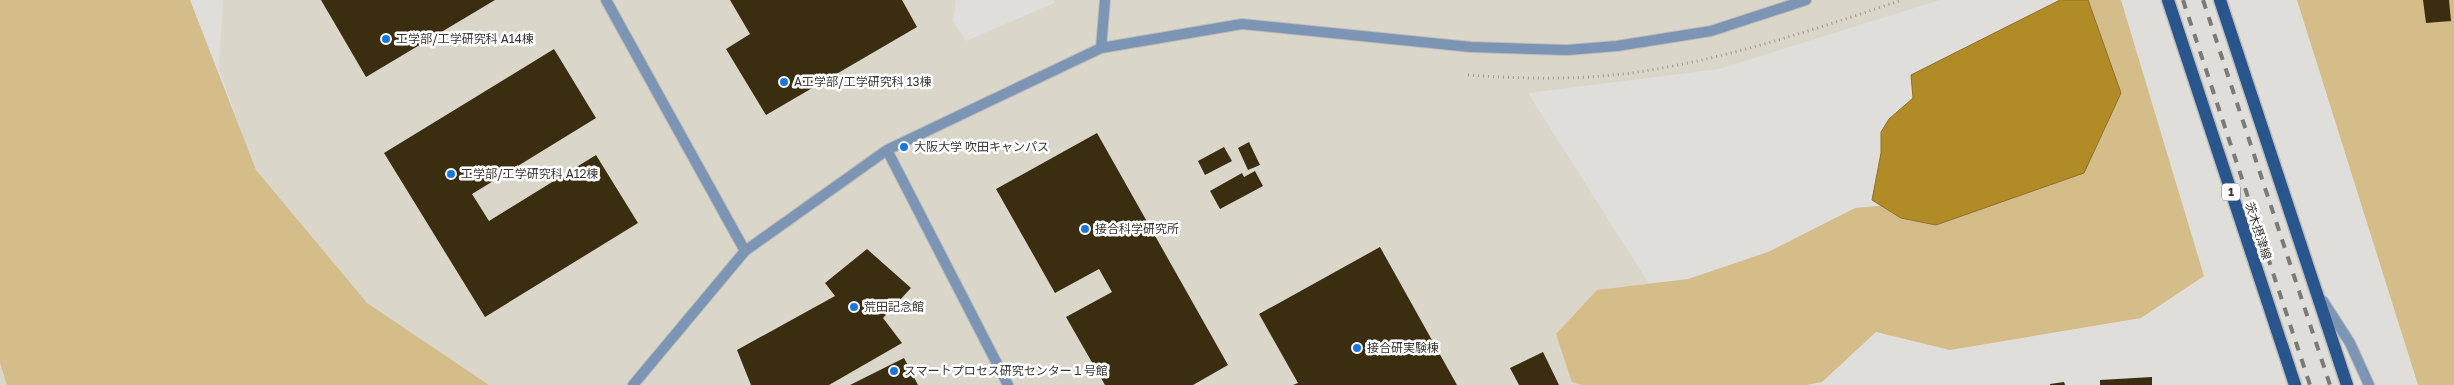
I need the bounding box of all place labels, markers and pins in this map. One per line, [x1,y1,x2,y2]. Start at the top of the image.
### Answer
place label: 工学部/工学研究科 A14棟 [396,31,534,46]
marker: 工学部/工学研究科 A14棟 [380,33,392,45]
place label: A工学部/工学研究科 13棟 [794,74,932,89]
marker: A工学部/工学研究科 13棟 [778,76,790,88]
place label: 大阪大学 吹田キャンパス [914,139,1049,154]
marker: 大阪大学 吹田キャンパス [898,141,910,153]
place label: 工学部/工学研究科 A12棟 [461,166,599,181]
marker: 工学部/工学研究科 A12棟 [445,168,457,180]
place label: 接合科学研究所 [1095,221,1179,236]
marker: 接合科学研究所 [1079,223,1091,235]
place label: 荒田記念館 [864,299,924,314]
marker: 荒田記念館 [848,301,860,313]
place label: 接合研実験棟 [1367,340,1439,355]
marker: 接合研実験棟 [1351,342,1363,354]
place label: スマートプロセス研究センター１号館 [904,363,1108,378]
marker: スマートプロセス研究センター１号館 [888,365,900,377]

